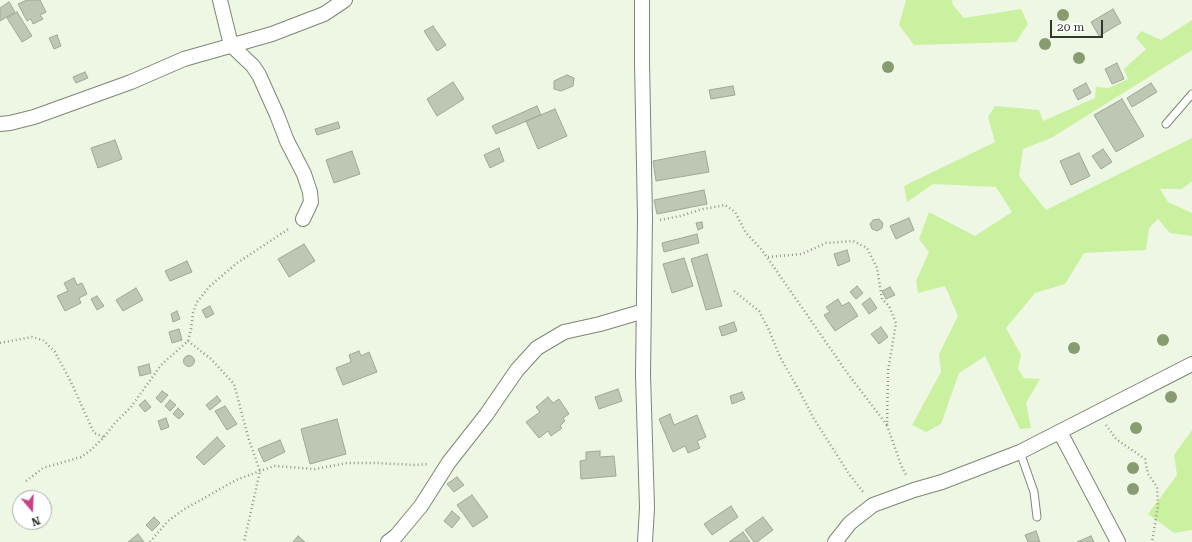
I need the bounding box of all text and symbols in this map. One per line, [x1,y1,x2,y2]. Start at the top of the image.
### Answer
scale bar [1052,12,1105,38]
text: 20 m [1057,20,1084,34]
north arrow [12,490,52,530]
text: N [30,513,42,528]

